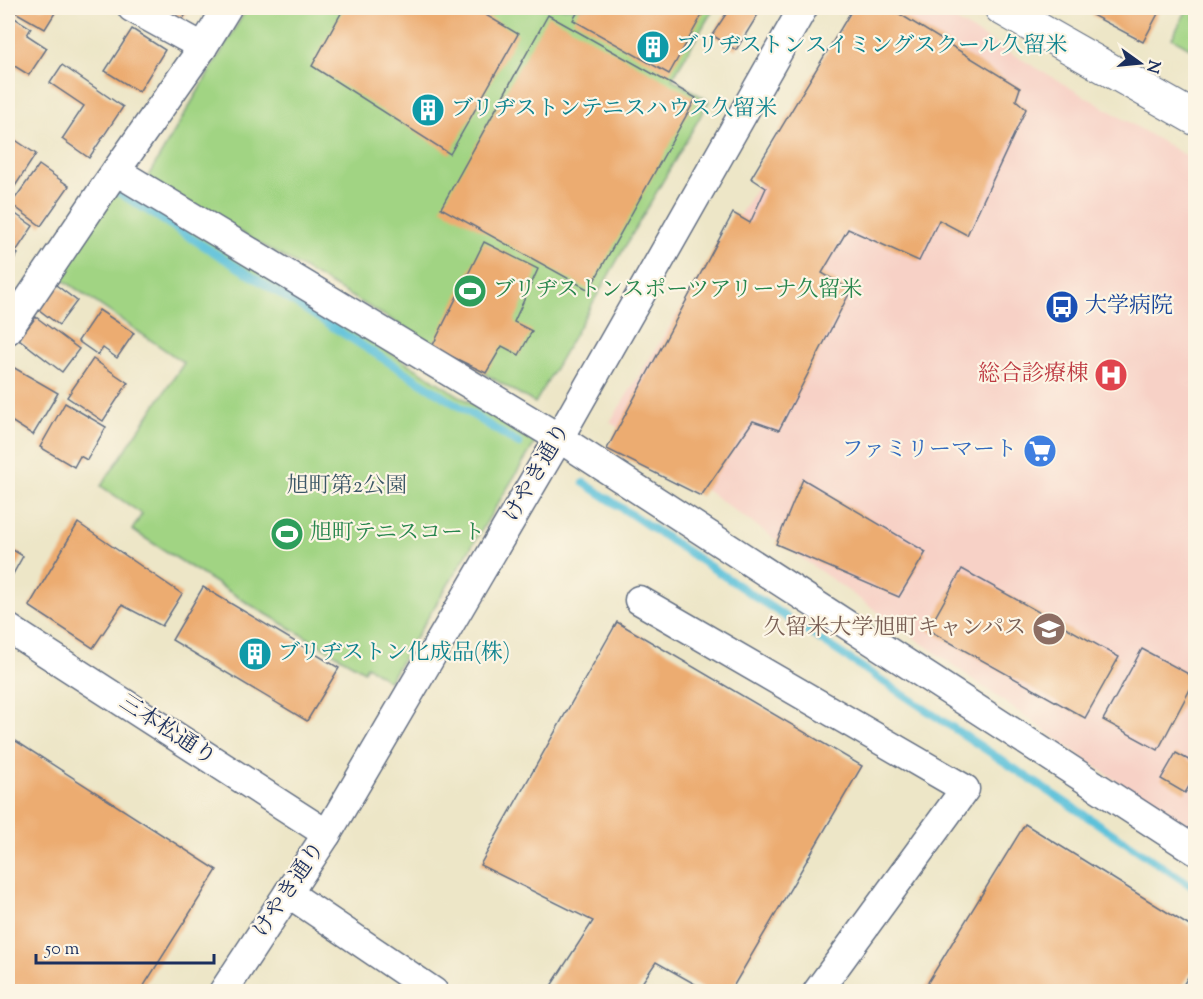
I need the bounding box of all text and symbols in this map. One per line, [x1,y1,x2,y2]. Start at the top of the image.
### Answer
building icon: ブリヂストンスイミングスクール久留米 [635,29,671,65]
place label: ブリヂストンスイミングスクール久留米 [676,31,1068,63]
north arrow [1110,33,1170,93]
text: N [1139,57,1165,76]
building icon: ブリヂストンテニスハウス久留米 [410,92,446,128]
place label: ブリヂストンテニスハウス久留米 [451,94,777,126]
sports icon: ブリヂストンスポーツアリーナ久留米 [452,273,488,309]
place label: ブリヂストンスポーツアリーナ久留米 [493,275,862,307]
bus stop icon: 大学病院 [1044,289,1080,325]
place label: 大学病院 [1085,291,1173,323]
hospital icon: 総合診療棟 [1093,357,1129,393]
place label: 総合診療棟 [978,359,1088,391]
street label: けやき通り [497,417,579,529]
supermarket icon: ファミリーマート [1022,433,1058,469]
place label: ファミリーマート [841,435,1017,467]
park label: 旭町第2公園 [287,471,407,503]
sports icon: 旭町テニスコート [269,516,305,552]
place label: 旭町テニスコート [310,518,485,550]
school or university icon: 久留米大学旭町キャンパス [1031,611,1067,647]
place label: 久留米大学旭町キャンパス [764,613,1026,645]
building icon: ブリヂストン化成品(株) [237,636,273,672]
place label: ブリヂストン化成品(株) [278,638,510,670]
street label: 三本松通り [112,688,222,774]
street label: けやき通り [246,835,334,945]
scale bar [36,927,214,965]
text: 50 m [44,937,80,963]

